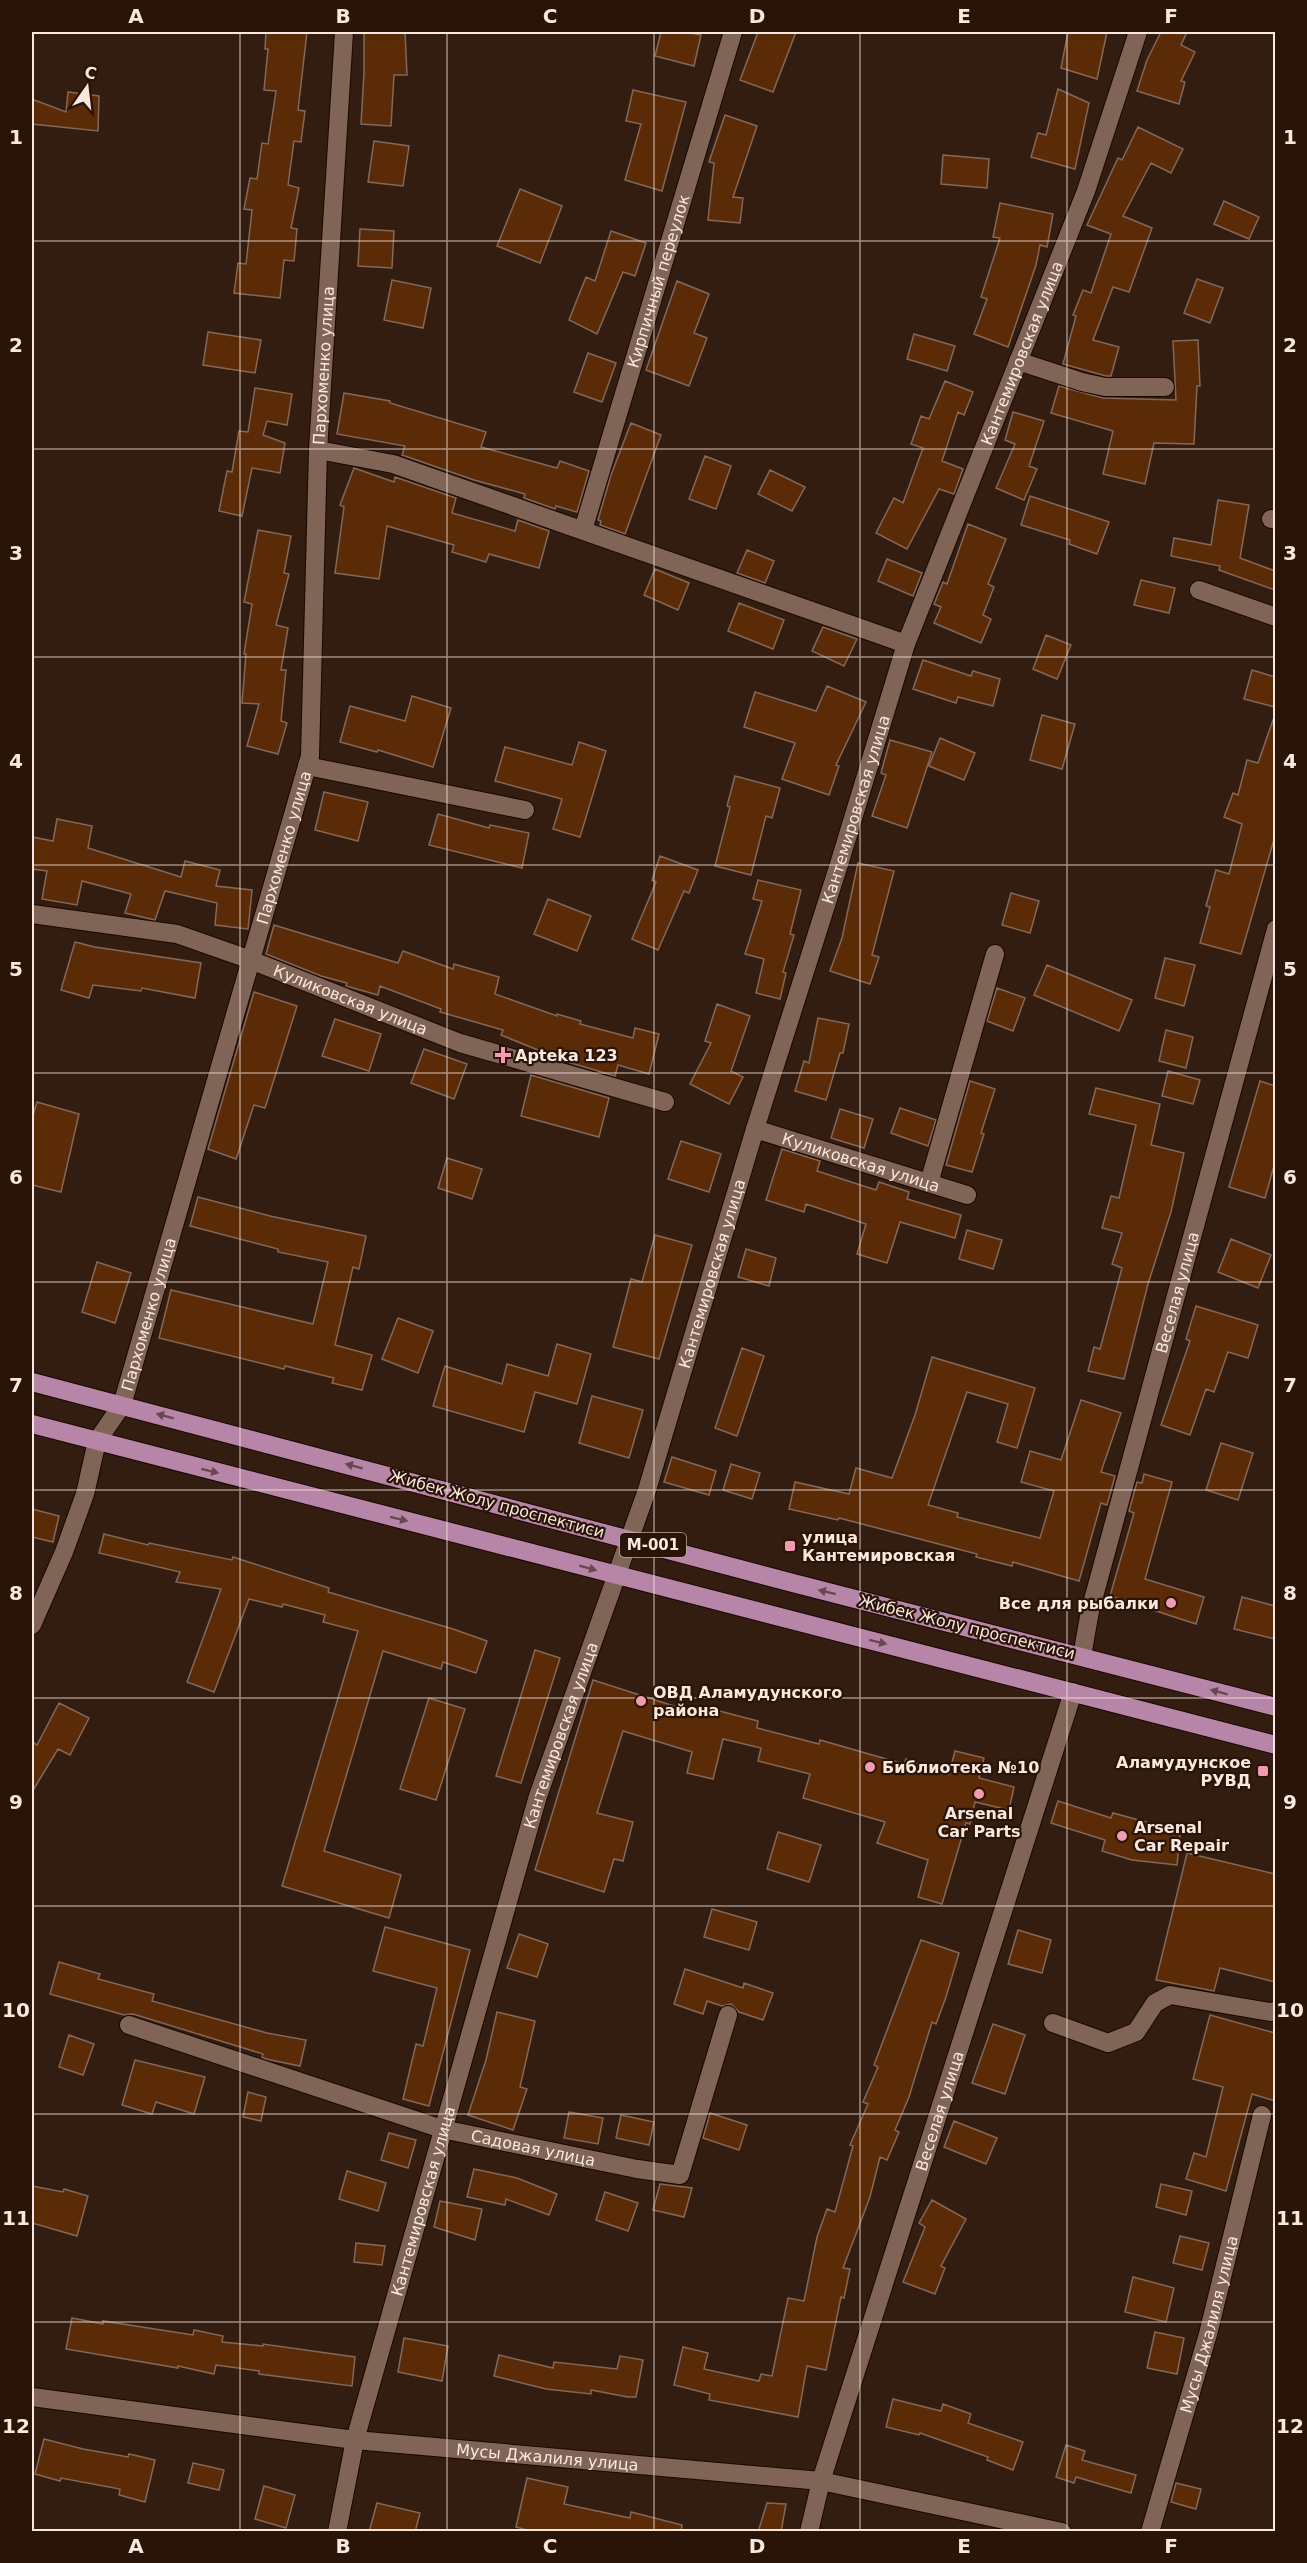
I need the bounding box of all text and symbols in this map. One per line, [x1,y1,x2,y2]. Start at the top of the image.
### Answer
text: A [128,4,144,28]
text: B [335,4,351,28]
text: C [543,4,557,28]
text: D [749,4,765,28]
text: E [957,4,971,28]
text: F [1164,4,1178,28]
north arrow [57,57,117,117]
text: С [83,62,99,84]
text: 1 [9,125,23,149]
text: 1 [1283,125,1297,149]
street label: Кирпичный переулок [623,192,693,370]
street label: Кантемировская улица [977,258,1067,448]
street label: Пархоменко улица [309,286,338,445]
text: 2 [9,333,23,357]
text: 2 [1283,333,1297,357]
text: 3 [9,541,23,565]
text: 3 [1283,541,1297,565]
street label: Кантемировская улица [818,713,893,906]
text: 4 [9,749,23,773]
text: 4 [1283,749,1297,773]
street label: Пархоменко улица [252,768,315,927]
text: 5 [9,957,23,981]
text: 5 [1283,957,1297,981]
street label: Куликовская улица [271,960,430,1039]
place label: Apteka 123 [515,1046,618,1065]
marker: Apteka 123 [496,1048,510,1062]
street label: Куликовская улица [780,1129,942,1195]
text: 6 [9,1165,23,1189]
text: 6 [1283,1165,1297,1189]
street label: Кантемировская улица [674,1177,749,1370]
street label: Веселая улица [1151,1230,1203,1355]
street label: Пархоменко улица [117,1235,180,1393]
text: 7 [9,1373,23,1397]
text: 7 [1283,1373,1297,1397]
one-way arrow [156,1411,174,1420]
one-way arrow [345,1461,363,1471]
one-way arrow [201,1466,219,1476]
street label: Жибек Жолу проспектиси [387,1466,607,1542]
one-way arrow [390,1515,408,1525]
place label: улица Кантемировская [802,1528,955,1565]
road number: М-001 [620,1533,686,1557]
marker: улица Кантемировская [783,1539,797,1553]
one-way arrow [579,1564,597,1573]
text: 8 [9,1581,23,1605]
text: 8 [1283,1581,1297,1605]
one-way arrow [817,1586,836,1596]
street label: Жибек Жолу проспектиси [857,1591,1077,1663]
place label: Все для рыбалки [999,1594,1159,1613]
marker: Все для рыбалки [1164,1596,1178,1610]
one-way arrow [869,1638,888,1648]
street label: Кантемировская улица [520,1639,602,1831]
place label: ОВД Аламудунского района [653,1683,842,1720]
one-way arrow [1210,1687,1228,1696]
marker: ОВД Аламудунского района [634,1694,648,1708]
place label: Аламудунское РУВД [1116,1753,1251,1790]
place label: Библиотека №10 [882,1758,1039,1777]
marker: Библиотека №10 [863,1760,877,1774]
marker: Аламудунское РУВД [1256,1764,1270,1778]
marker: Arsenal Car Parts [972,1787,986,1801]
text: 9 [9,1790,23,1814]
text: 9 [1283,1790,1297,1814]
place label: Arsenal Car Parts [937,1804,1021,1841]
place label: Arsenal Car Repair [1134,1818,1229,1855]
marker: Arsenal Car Repair [1115,1829,1129,1843]
text: 10 [2,1998,30,2022]
text: 10 [1276,1998,1304,2022]
street label: Веселая улица [911,2048,967,2173]
street label: Кантемировская улица [387,2104,459,2298]
street label: Садовая улица [469,2126,597,2170]
text: 11 [2,2206,30,2230]
text: 11 [1276,2206,1304,2230]
street label: Мусы Джалиля улица [1176,2234,1241,2415]
text: 12 [2,2414,30,2438]
text: 12 [1276,2414,1304,2438]
street label: Мусы Джалиля улица [455,2439,639,2474]
text: A [128,2534,144,2558]
text: B [335,2534,351,2558]
text: C [543,2534,557,2558]
text: D [749,2534,765,2558]
text: E [957,2534,971,2558]
text: F [1164,2534,1178,2558]

